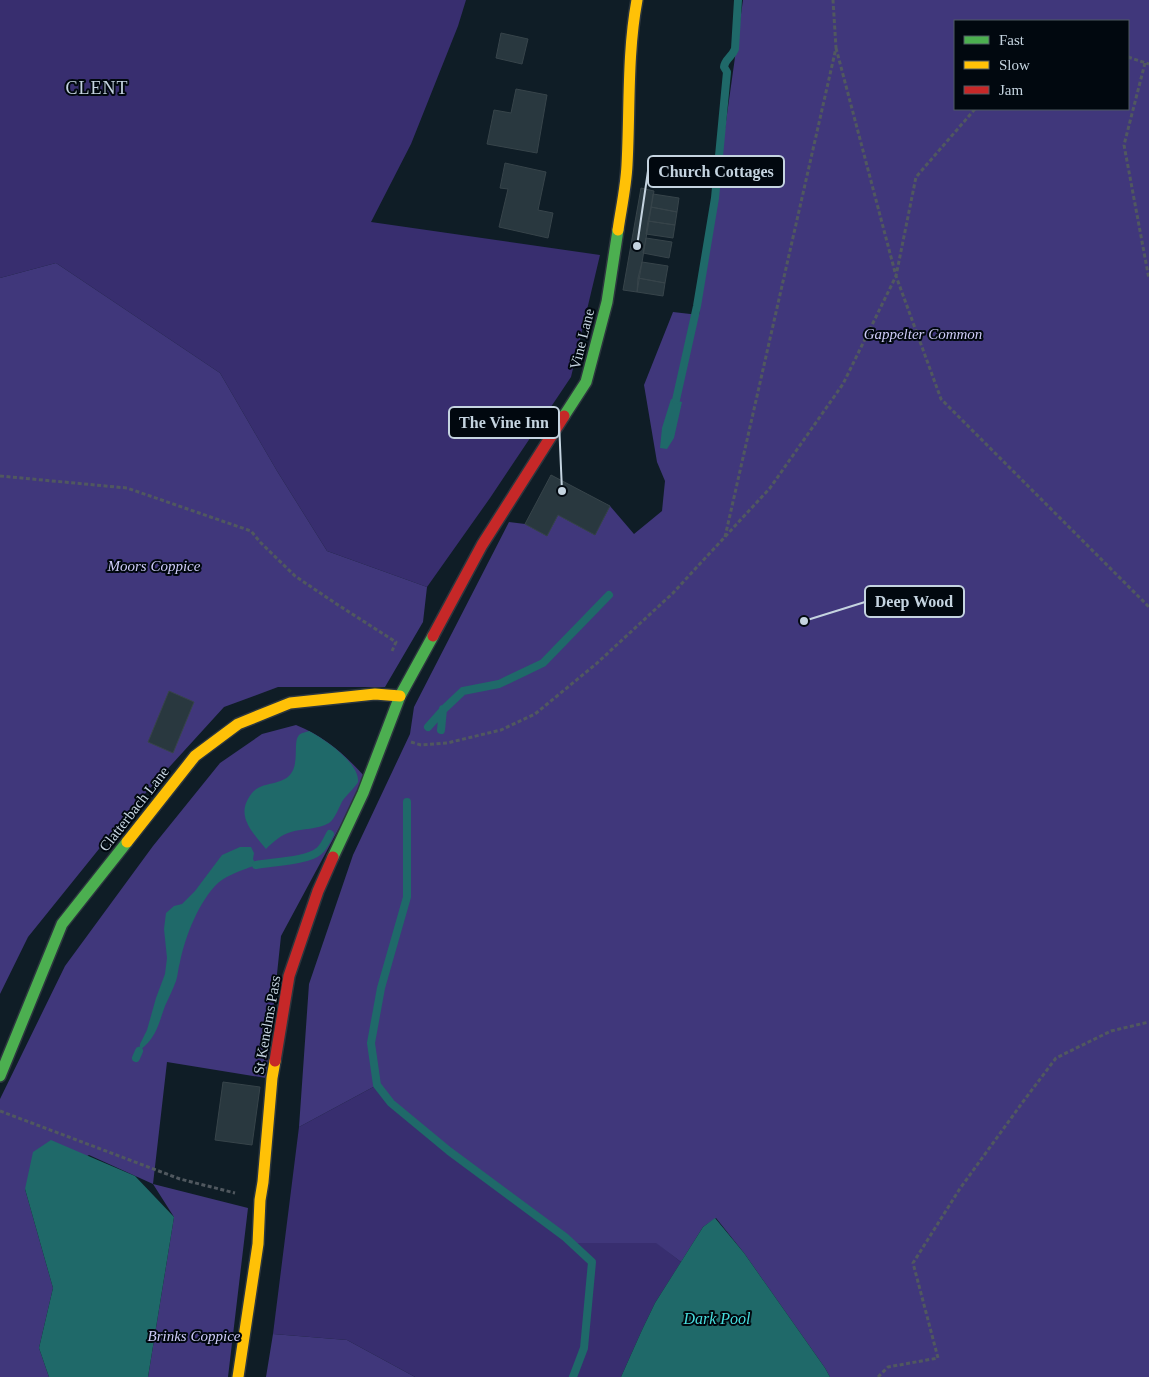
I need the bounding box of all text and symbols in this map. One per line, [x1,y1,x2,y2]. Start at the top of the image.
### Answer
legend [954,20,1129,110]
text: Fast [999,32,1025,48]
text: Slow [999,57,1030,73]
district label: CLENT [66,78,129,98]
text: Jam [999,82,1023,98]
callout: Church Cottages [648,156,784,187]
text: Church Cottages [658,163,774,181]
street label: Vine Lane [567,307,597,371]
park label: Gappelter Common [864,326,982,342]
callout: The Vine Inn [449,407,559,438]
text: The Vine Inn [459,414,549,431]
park label: Moors Coppice [107,558,201,574]
callout: Deep Wood [865,586,964,617]
text: Deep Wood [875,593,953,611]
street label: Clatterbach Lane [96,763,172,854]
street label: St Kenelms Pass [250,974,284,1076]
water label: Dark Pool [682,1310,751,1327]
park label: Brinks Coppice [148,1328,241,1344]

